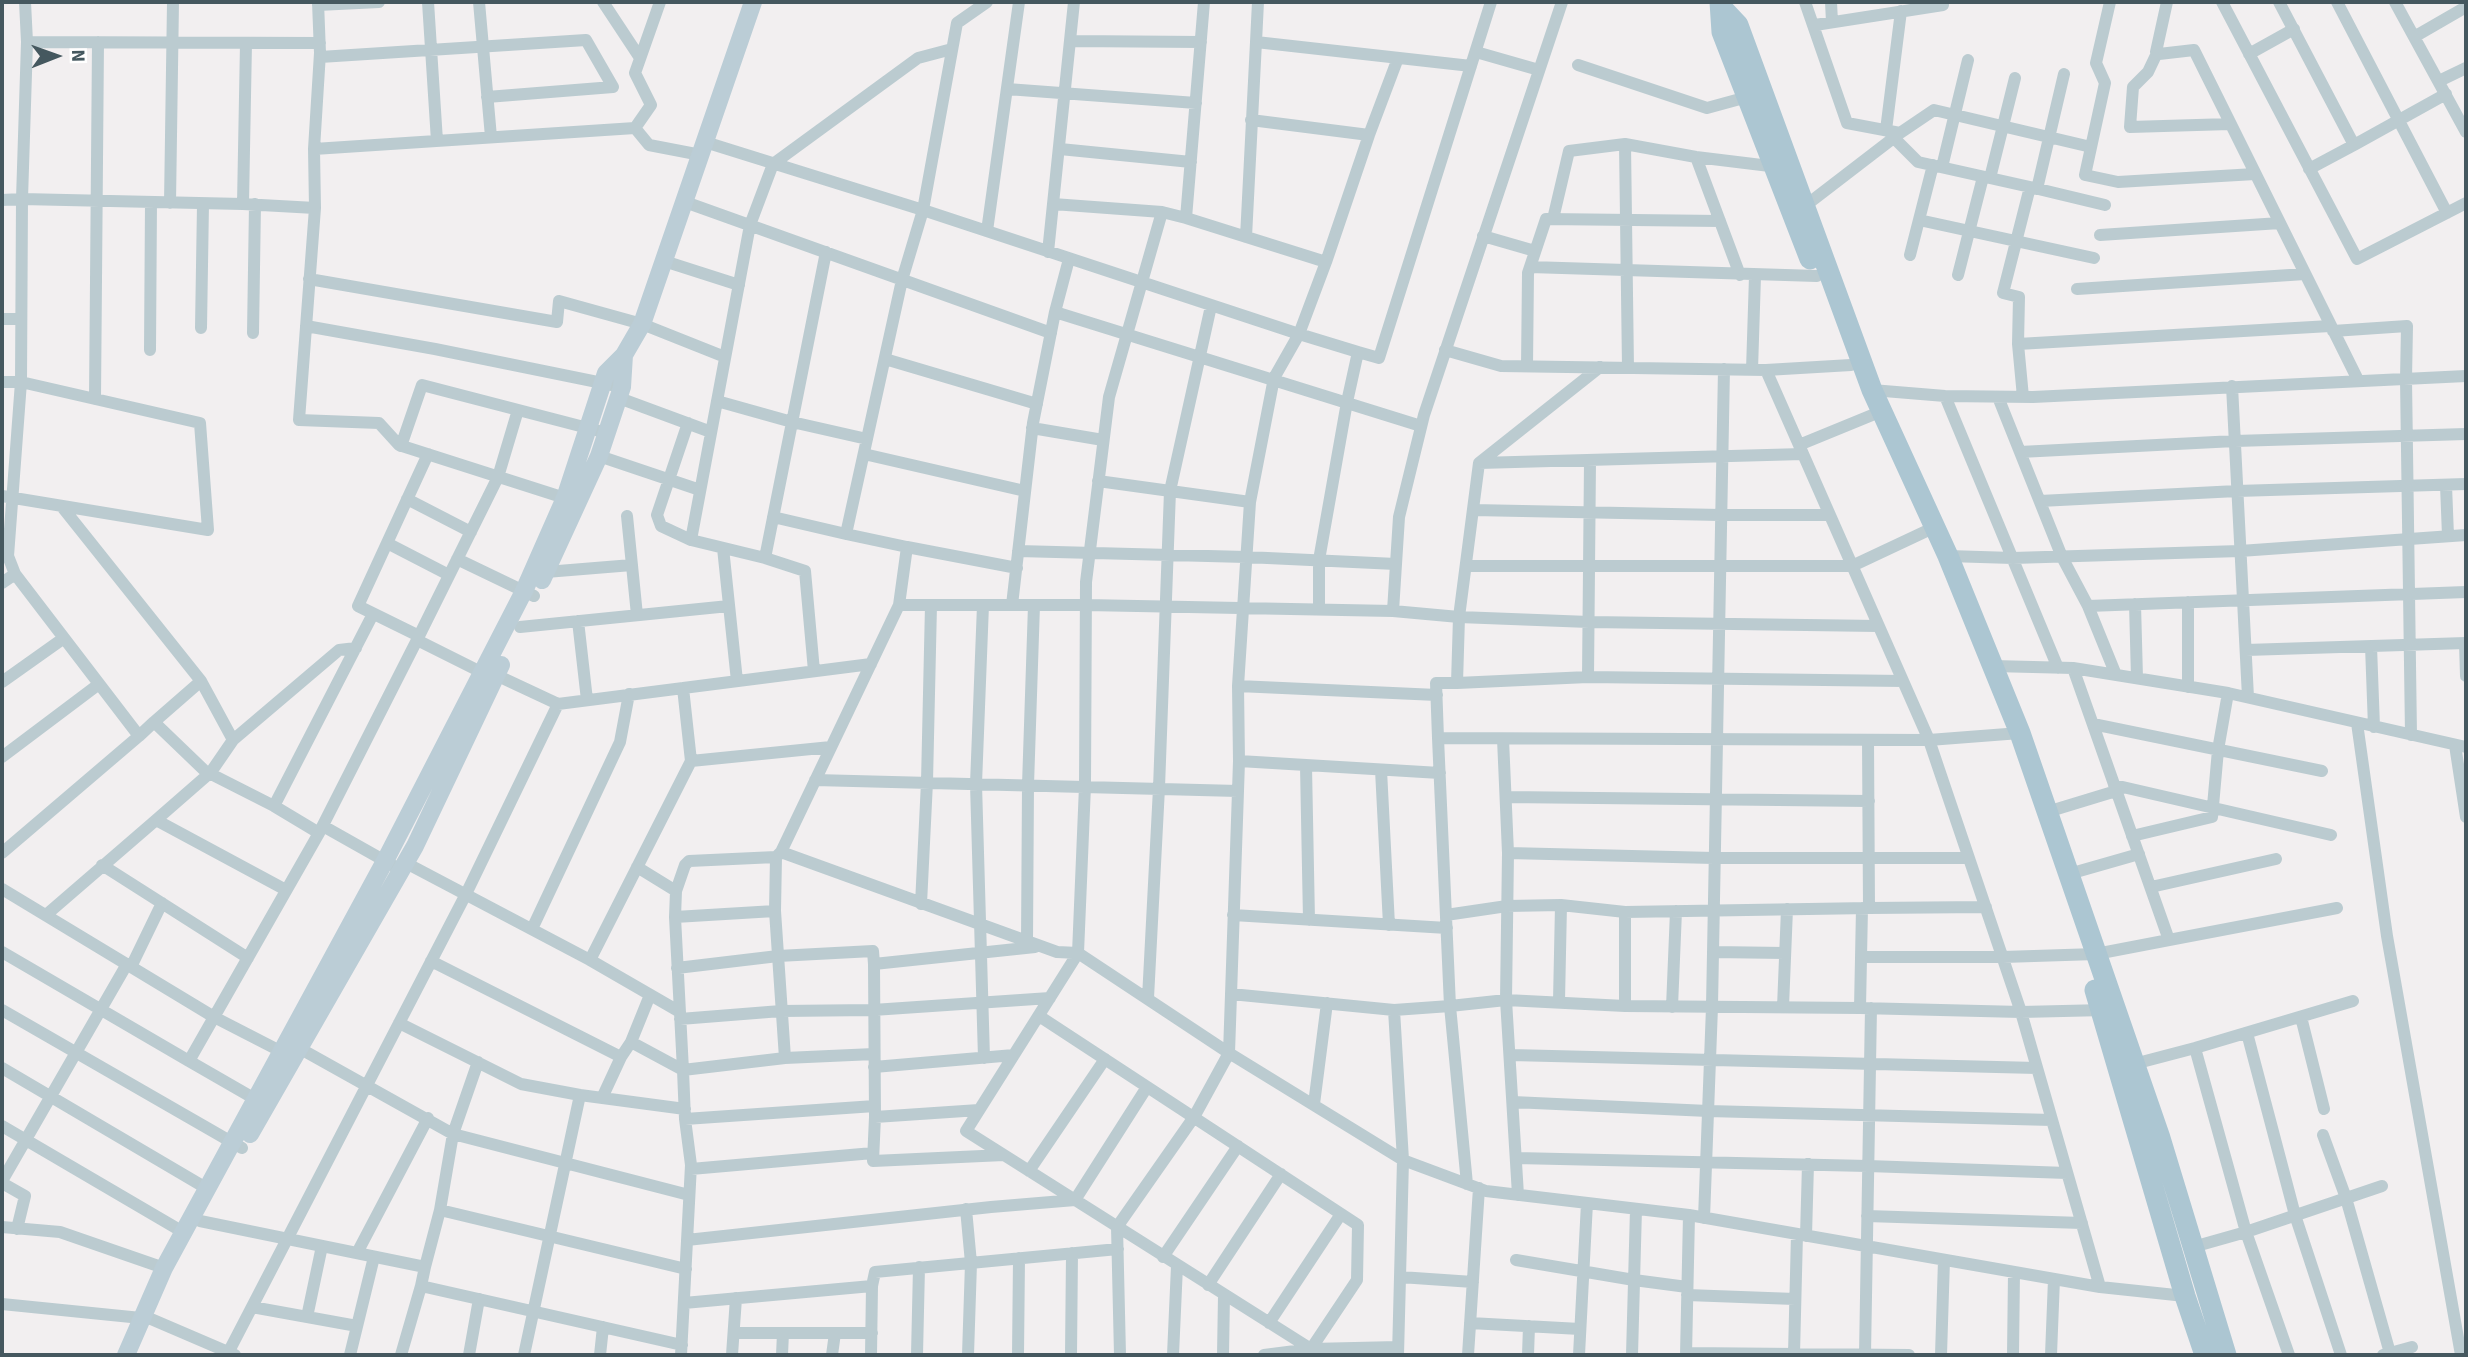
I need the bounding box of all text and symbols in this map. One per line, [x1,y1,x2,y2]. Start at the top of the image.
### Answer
north arrow [21,21,91,91]
text: N [64,49,91,62]

